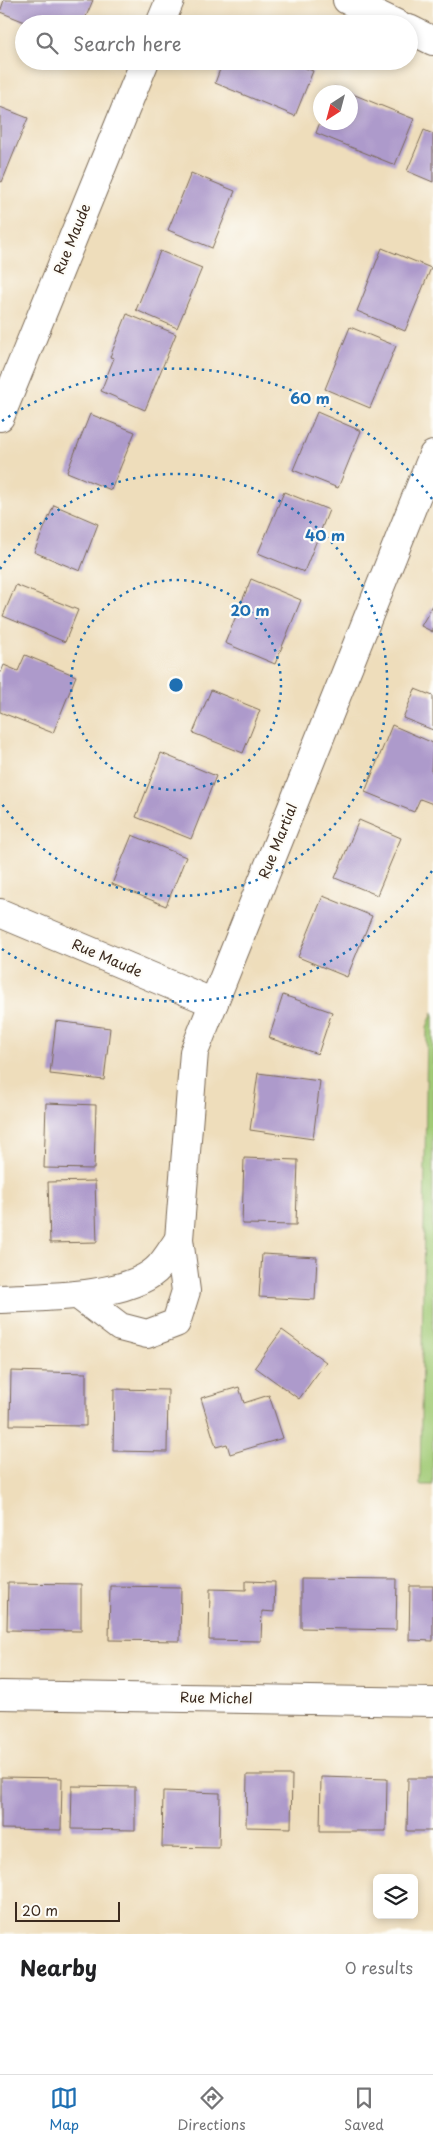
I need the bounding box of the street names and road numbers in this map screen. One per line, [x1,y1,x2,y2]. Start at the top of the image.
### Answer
street label: Rue Maude [48,200,95,277]
street label: Rue Martial [253,800,302,882]
street label: Rue Maude [69,933,146,982]
street label: Rue Michel [180,1686,252,1709]

